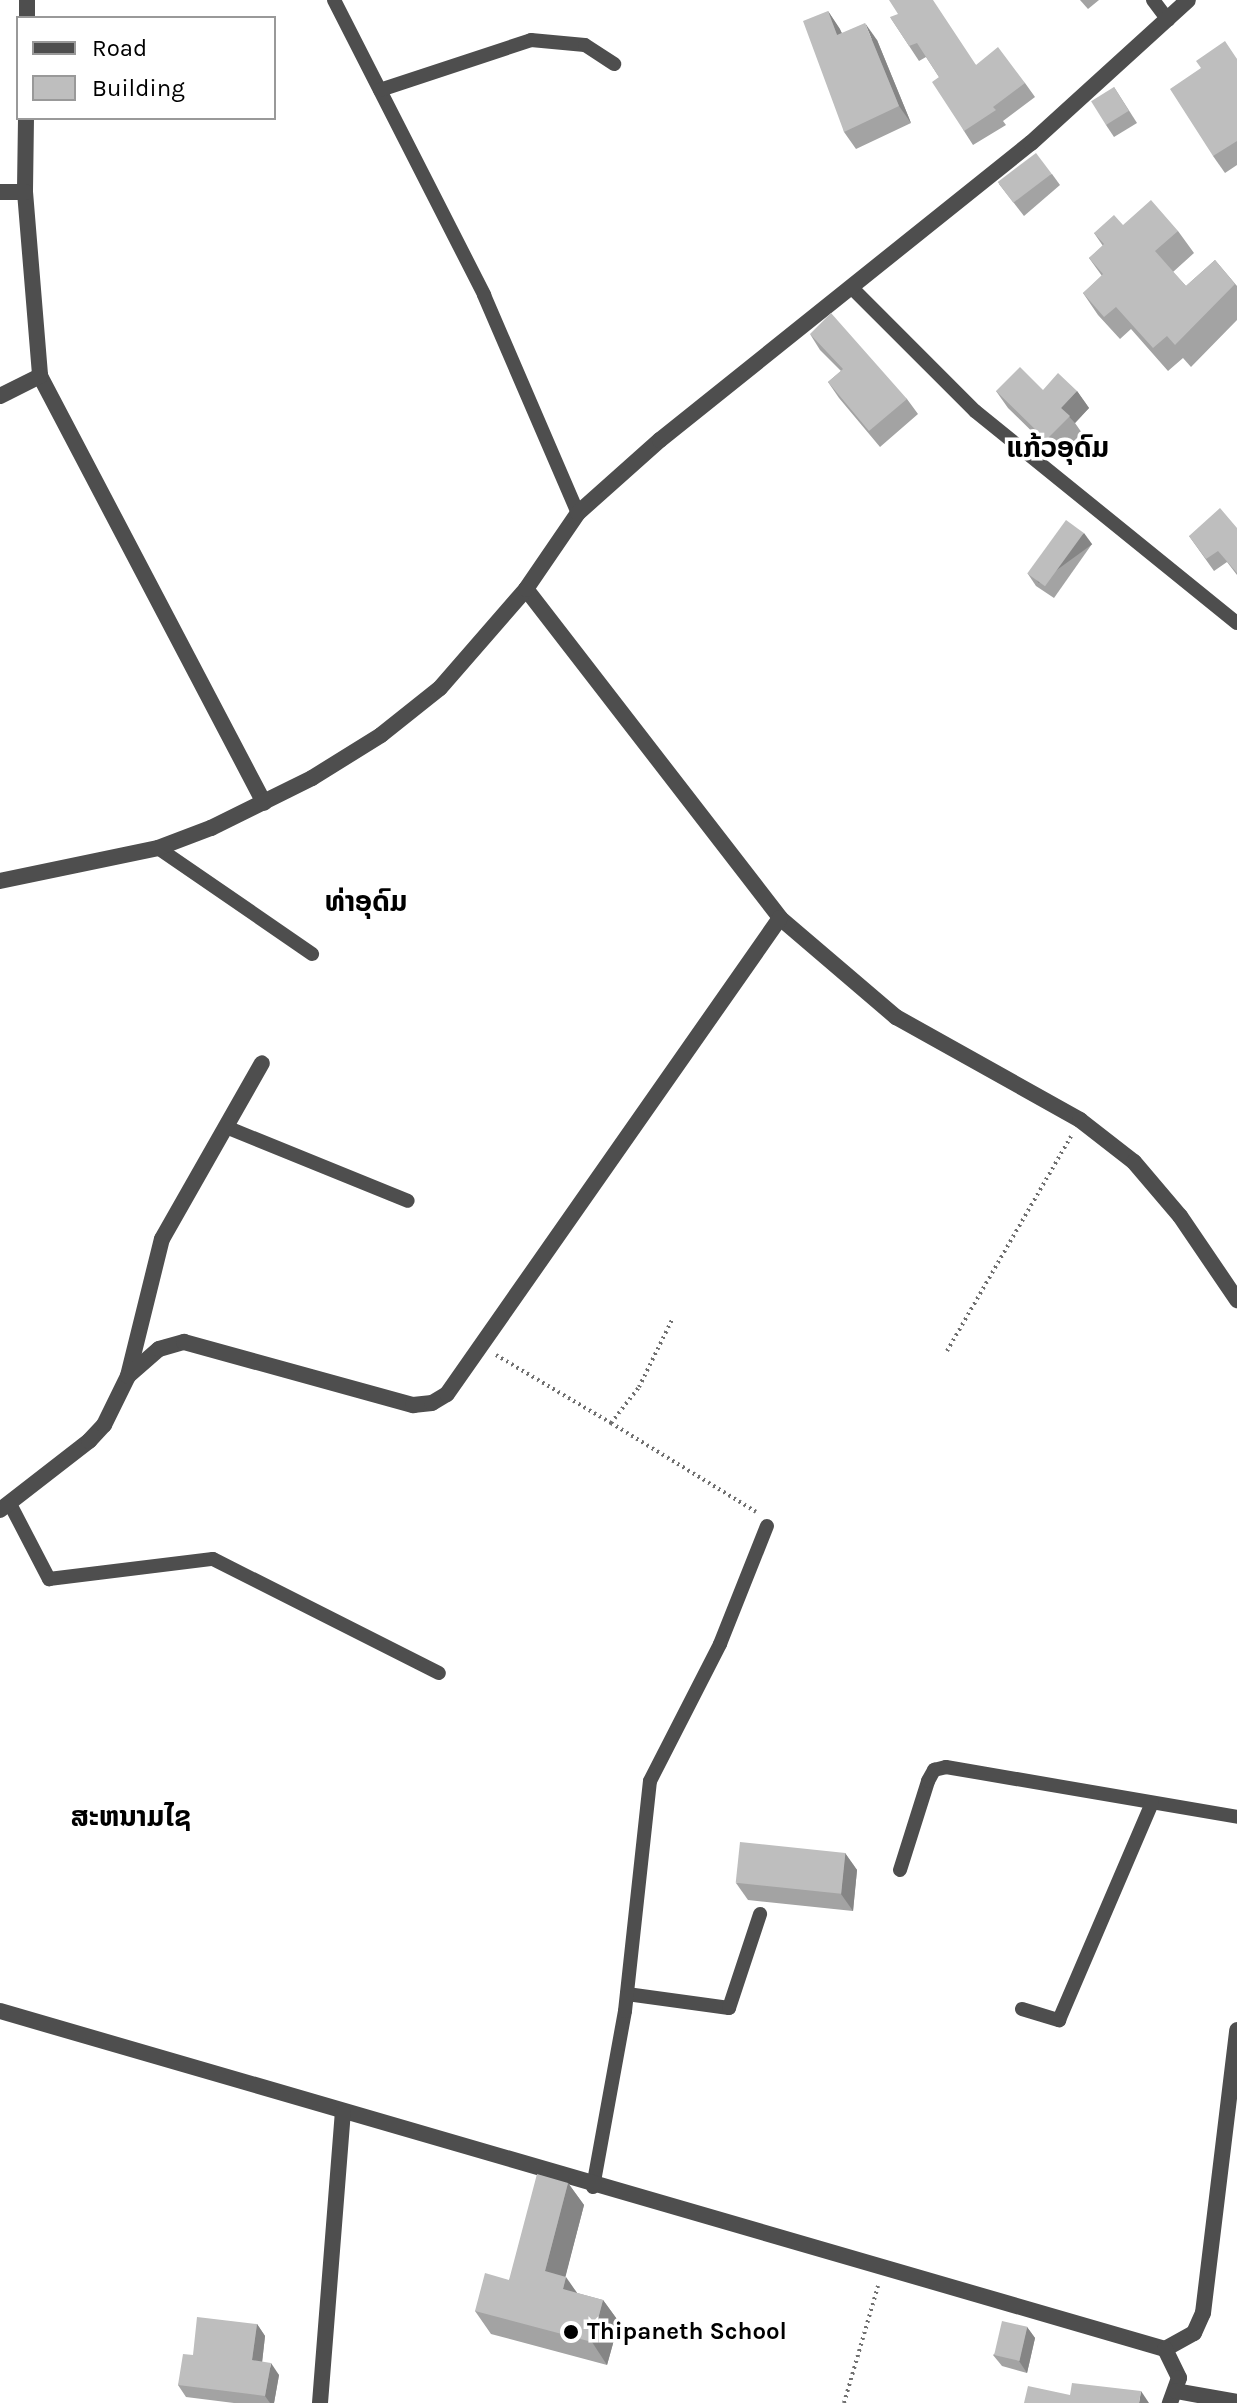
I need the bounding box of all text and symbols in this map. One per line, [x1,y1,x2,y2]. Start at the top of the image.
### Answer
legend [16,16,276,120]
text: Road [92,34,147,62]
text: Building [92,74,185,102]
district label: ແກ້ວອຸດົມ [1007,431,1109,465]
district label: ທ່າອຸດົມ [325,885,407,919]
district label: ສະຫນາມໄຊ [71,1800,191,1834]
place label: Thipaneth School [587,2318,787,2346]
marker: Thipaneth School [562,2323,580,2341]

